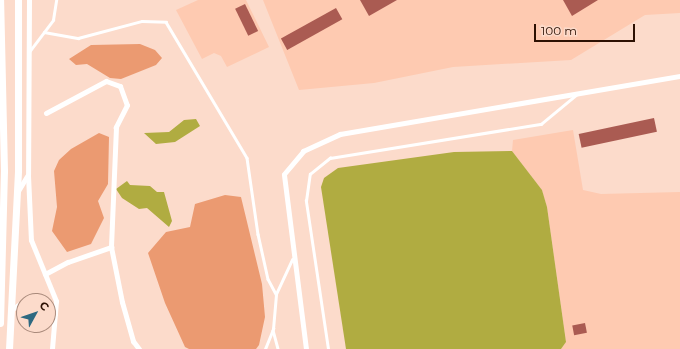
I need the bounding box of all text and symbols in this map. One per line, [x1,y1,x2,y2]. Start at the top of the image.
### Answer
scale bar [536,16,637,42]
text: 100 m [541,23,577,38]
north arrow [16,293,56,333]
text: С [36,298,52,313]

